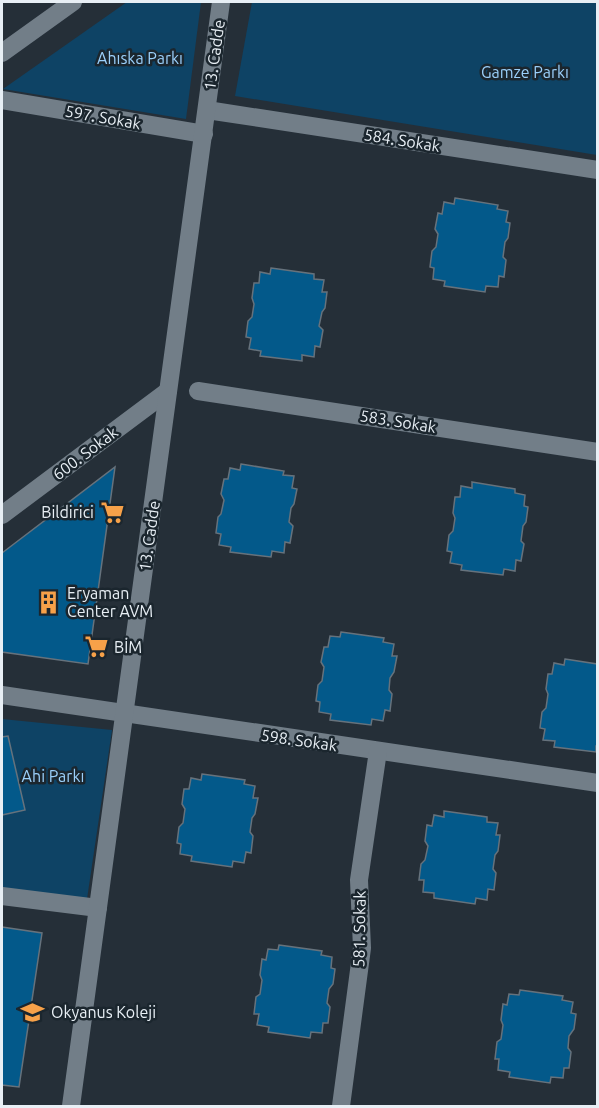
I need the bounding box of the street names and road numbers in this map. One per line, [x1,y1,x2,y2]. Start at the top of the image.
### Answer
street label: 13. Cadde [200,18,228,92]
street label: 597. Sokak [64,101,142,133]
street label: 584. Sokak [363,125,441,155]
street label: 583. Sokak [359,406,437,436]
street label: 600. Sokak [49,423,121,483]
street label: 13. Cadde [135,499,163,573]
street label: 598. Sokak [260,726,338,754]
street label: 581. Sokak [349,890,369,968]

